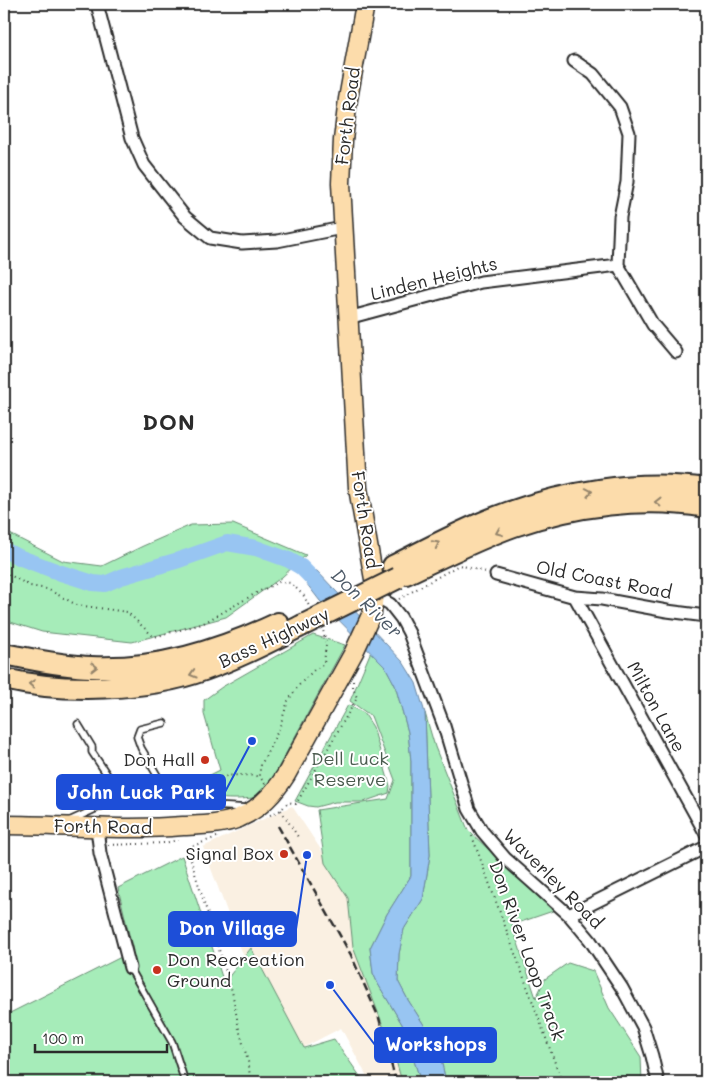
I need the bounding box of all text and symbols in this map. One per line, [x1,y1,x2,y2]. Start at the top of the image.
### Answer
street label: Forth Road [329,66,365,166]
street label: Linden Heights [368,251,500,305]
district label: DON [142,407,196,436]
street label: Forth Road [346,469,386,570]
one-way arrow [585,487,594,498]
one-way arrow [654,497,662,508]
one-way arrow [495,526,504,536]
one-way arrow [431,540,440,550]
street label: Old Coast Road [534,554,674,604]
water label: Don River [326,562,409,643]
street label: Bass Highway [215,601,333,673]
street label: Milton Lane [622,657,692,756]
one-way arrow [90,662,98,672]
one-way arrow [189,668,197,678]
one-way arrow [27,678,35,689]
park label: Dell Luck Reserve [311,746,389,791]
place label: Don Hall [123,747,195,771]
marker: Don Hall [199,754,211,766]
callout: John Luck Park [57,775,225,809]
text: John Luck Park [67,779,215,804]
street label: Forth Road [54,813,152,839]
street label: Waverley Road [498,823,609,934]
place label: Signal Box [185,841,274,865]
marker: Signal Box [278,848,290,860]
street label: Don River Loop Track [484,858,572,1044]
callout: Don Village [169,912,296,946]
text: Don Village [179,915,285,940]
place label: Don Recreation Ground [167,947,305,992]
marker: Don Recreation Ground [151,964,163,976]
scale bar [35,1021,168,1053]
text: 100 m [42,1028,84,1048]
callout: Workshops [375,1028,496,1062]
text: Workshops [385,1031,487,1056]

